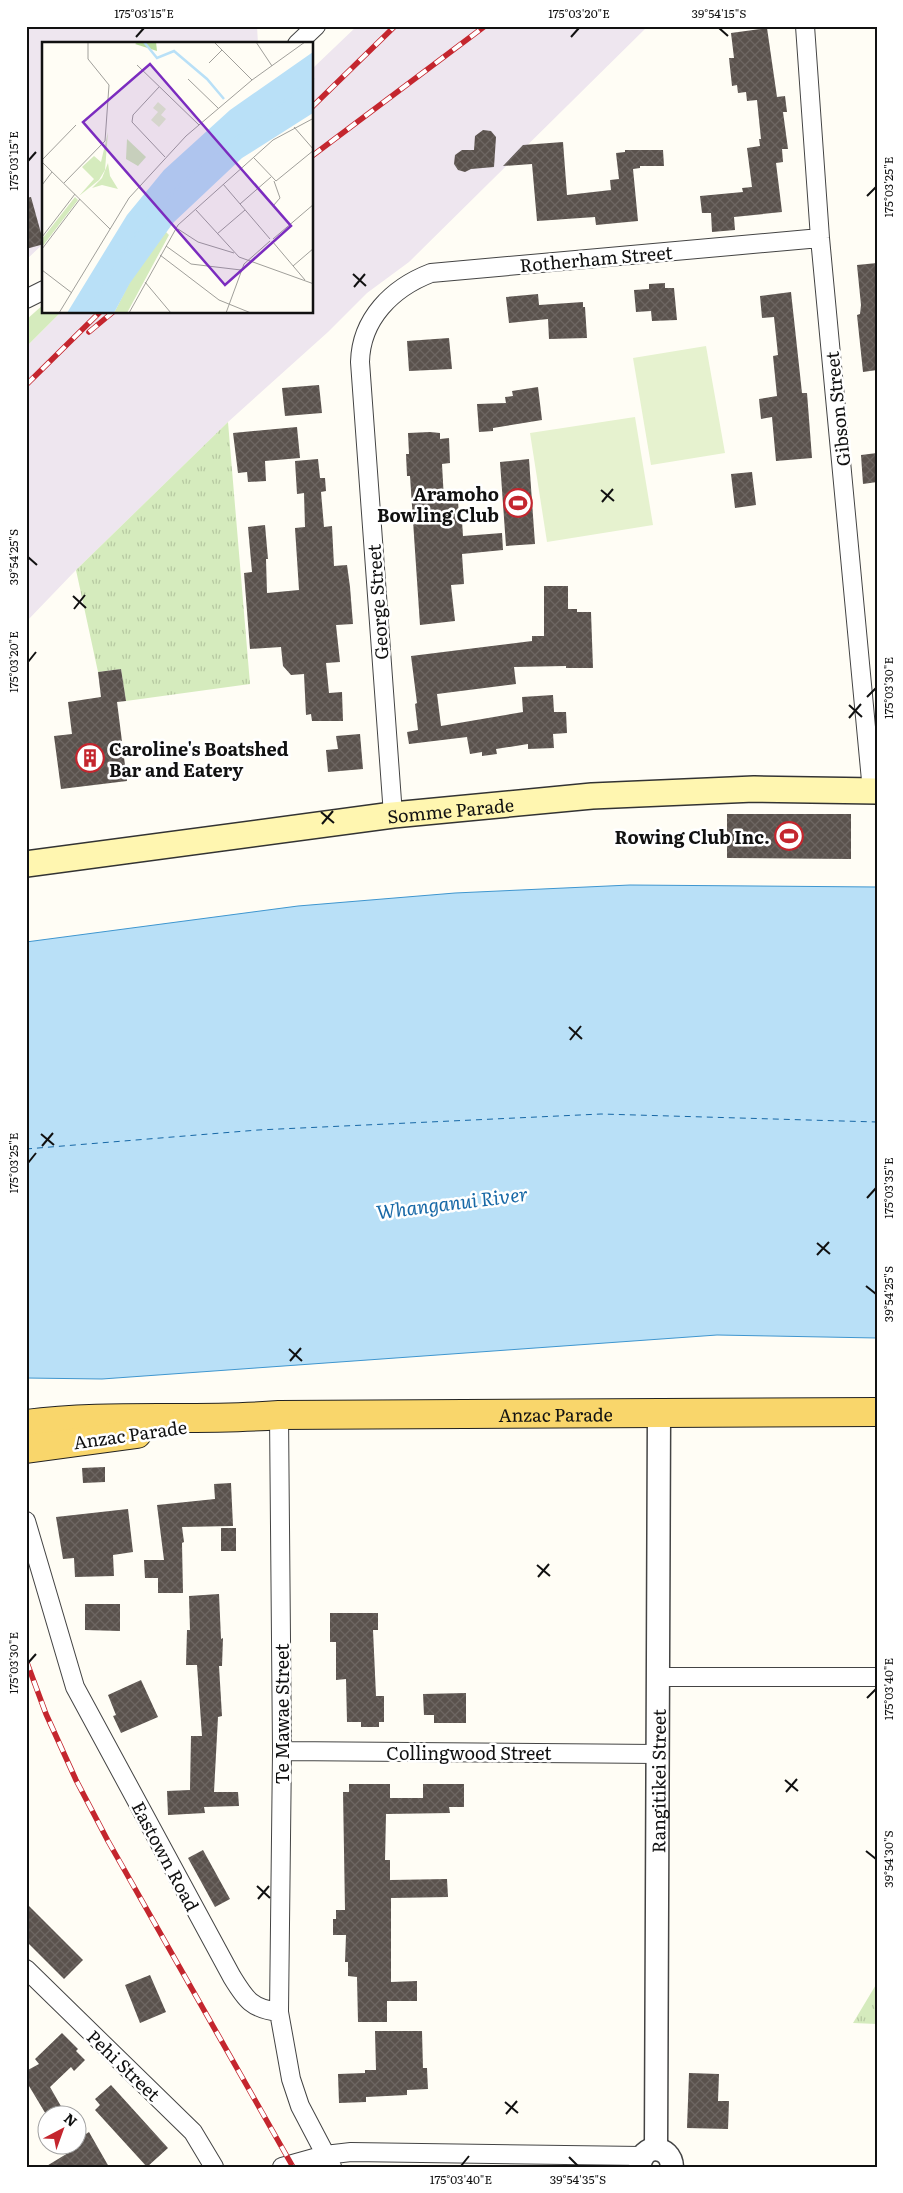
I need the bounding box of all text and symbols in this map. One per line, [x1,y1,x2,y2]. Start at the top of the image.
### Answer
text: 175°03'15"E [114,4,174,22]
text: 175°03'20"E [548,4,610,22]
text: 39°54'15"S [691,4,747,22]
inset map [42,42,314,314]
text: 175°03'15"E [4,131,22,191]
text: 175°03'25"E [879,156,897,217]
street label: Rotherham Street [519,238,674,278]
street label: Gibson Street [817,350,856,468]
place label: Aramoho Bowling Club [377,480,499,528]
sports icon: Aramoho Bowling Club [503,488,533,518]
text: 39°54'25"S [4,529,22,585]
street label: George Street [359,543,395,661]
text: 175°03'20"E [4,631,22,693]
text: 175°03'30"E [879,657,897,719]
place label: Caroline's Boatshed Bar and Eatery [109,735,289,783]
building icon: Caroline's Boatshed Bar and Eatery [75,743,105,773]
street label: Somme Parade [385,790,515,829]
sports icon: Rowing Club Inc. [774,821,804,851]
place label: Rowing Club Inc. [614,823,770,850]
text: 175°03'25"E [4,1132,22,1193]
text: 175°03'35"E [879,1157,897,1219]
water label: Whanganui River [375,1179,530,1225]
text: 39°54'25"S [879,1266,897,1322]
street label: Anzac Parade [498,1400,613,1427]
street label: Anzac Parade [71,1413,189,1455]
text: 175°03'30"E [4,1632,22,1694]
street label: Te Mawae Street [268,1643,295,1785]
text: 175°03'40"E [879,1658,897,1720]
street label: Rangitikei Street [644,1708,671,1853]
street label: Collingwood Street [386,1739,552,1766]
street label: Eastown Road [126,1796,206,1916]
text: 39°54'30"S [879,1830,897,1888]
street label: Pehi Street [81,2023,167,2107]
north arrow [38,2106,88,2156]
text: N [60,2108,82,2131]
text: 175°03'40"E [430,2170,492,2188]
text: 39°54'35"S [550,2170,606,2188]

